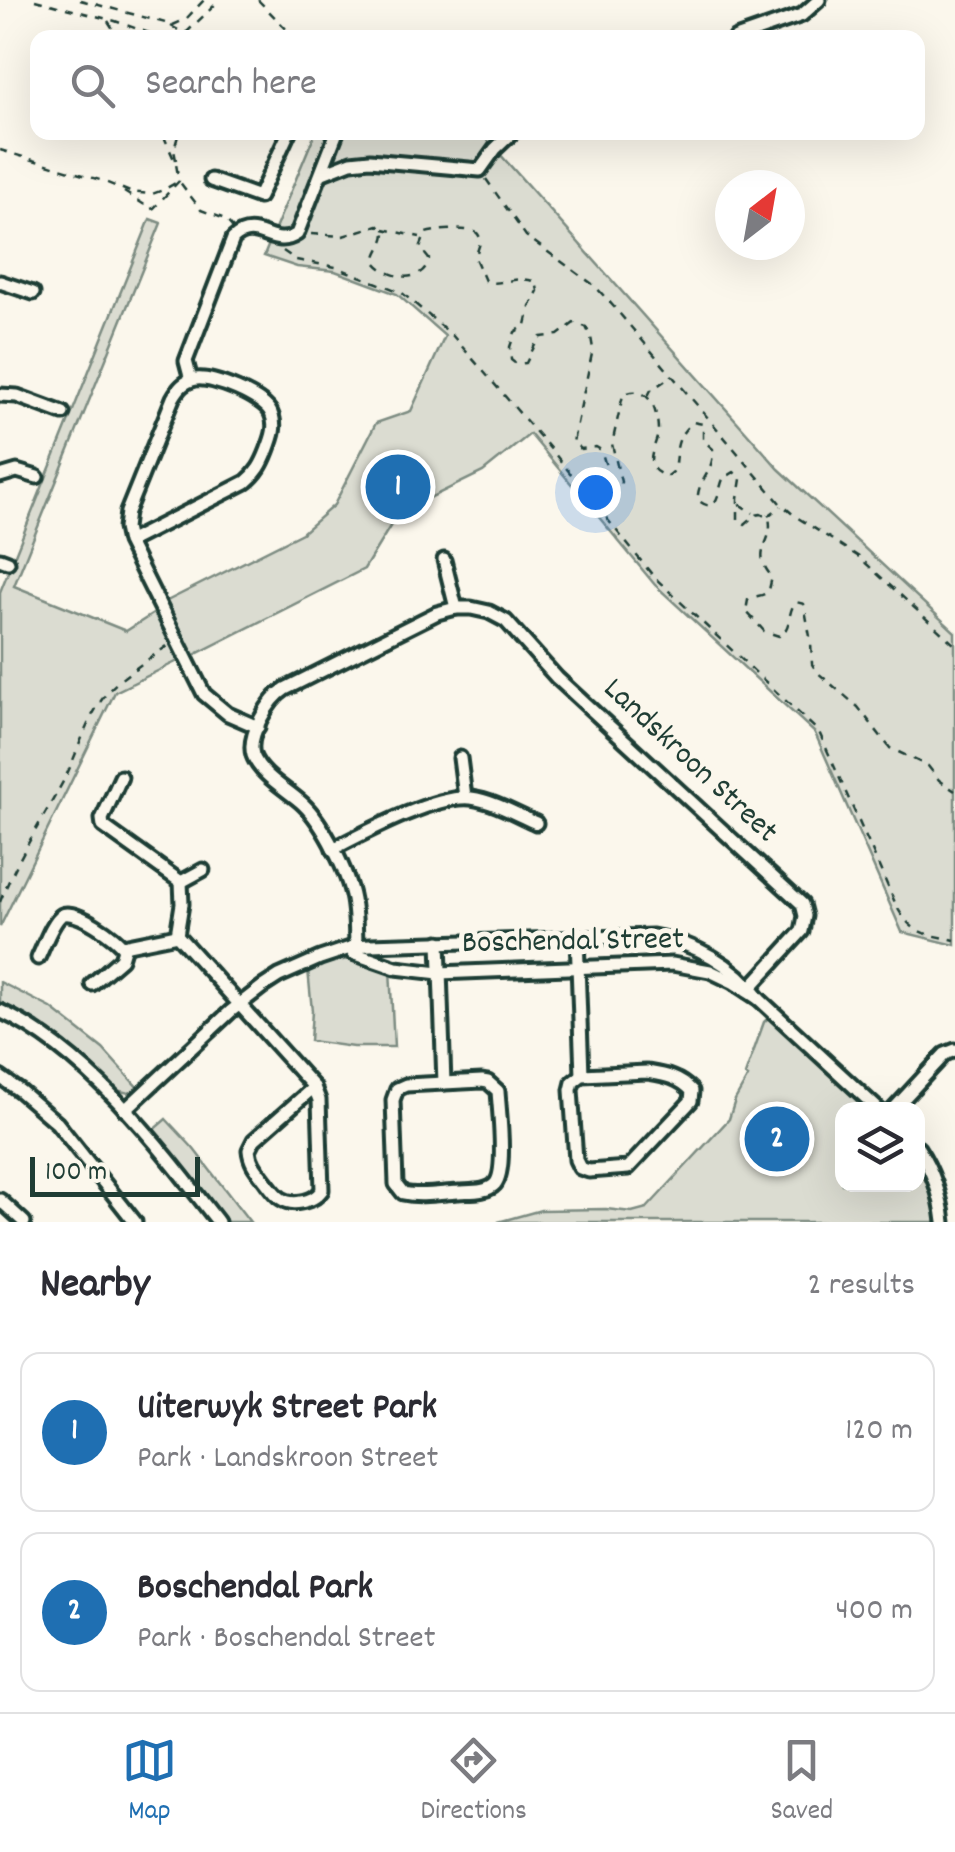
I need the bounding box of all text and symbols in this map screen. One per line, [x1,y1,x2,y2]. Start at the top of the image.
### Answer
search box [30,30,925,140]
icon: search [65,58,120,113]
text: Search here [145,58,317,113]
north arrow [715,170,805,260]
pin: 1 [366,450,430,524]
your location [570,467,621,518]
street label: Landskroon Street [591,669,787,856]
street label: Boschendal Street [462,918,685,968]
pin: 2 [744,1102,810,1176]
map controls [835,1102,925,1192]
button: layers [835,1102,925,1192]
scale bar [30,1152,200,1196]
text: 100 m [45,1154,107,1194]
text: Nearby [40,1257,150,1317]
text: 2 results [808,1264,915,1310]
text: Uiterwyk Street Park [137,1382,437,1437]
text: 1 [71,1409,78,1455]
text: 120 m [845,1409,913,1455]
text: Park · Landskroon Street [137,1437,438,1483]
text: Boschendal Park [137,1562,373,1617]
text: 2 [68,1589,81,1635]
text: 400 m [836,1589,913,1635]
text: Park · Boschendal Street [137,1617,436,1663]
tab: Map [122,1733,177,1833]
tab: Directions [421,1733,527,1833]
tab: Saved [771,1733,833,1833]

